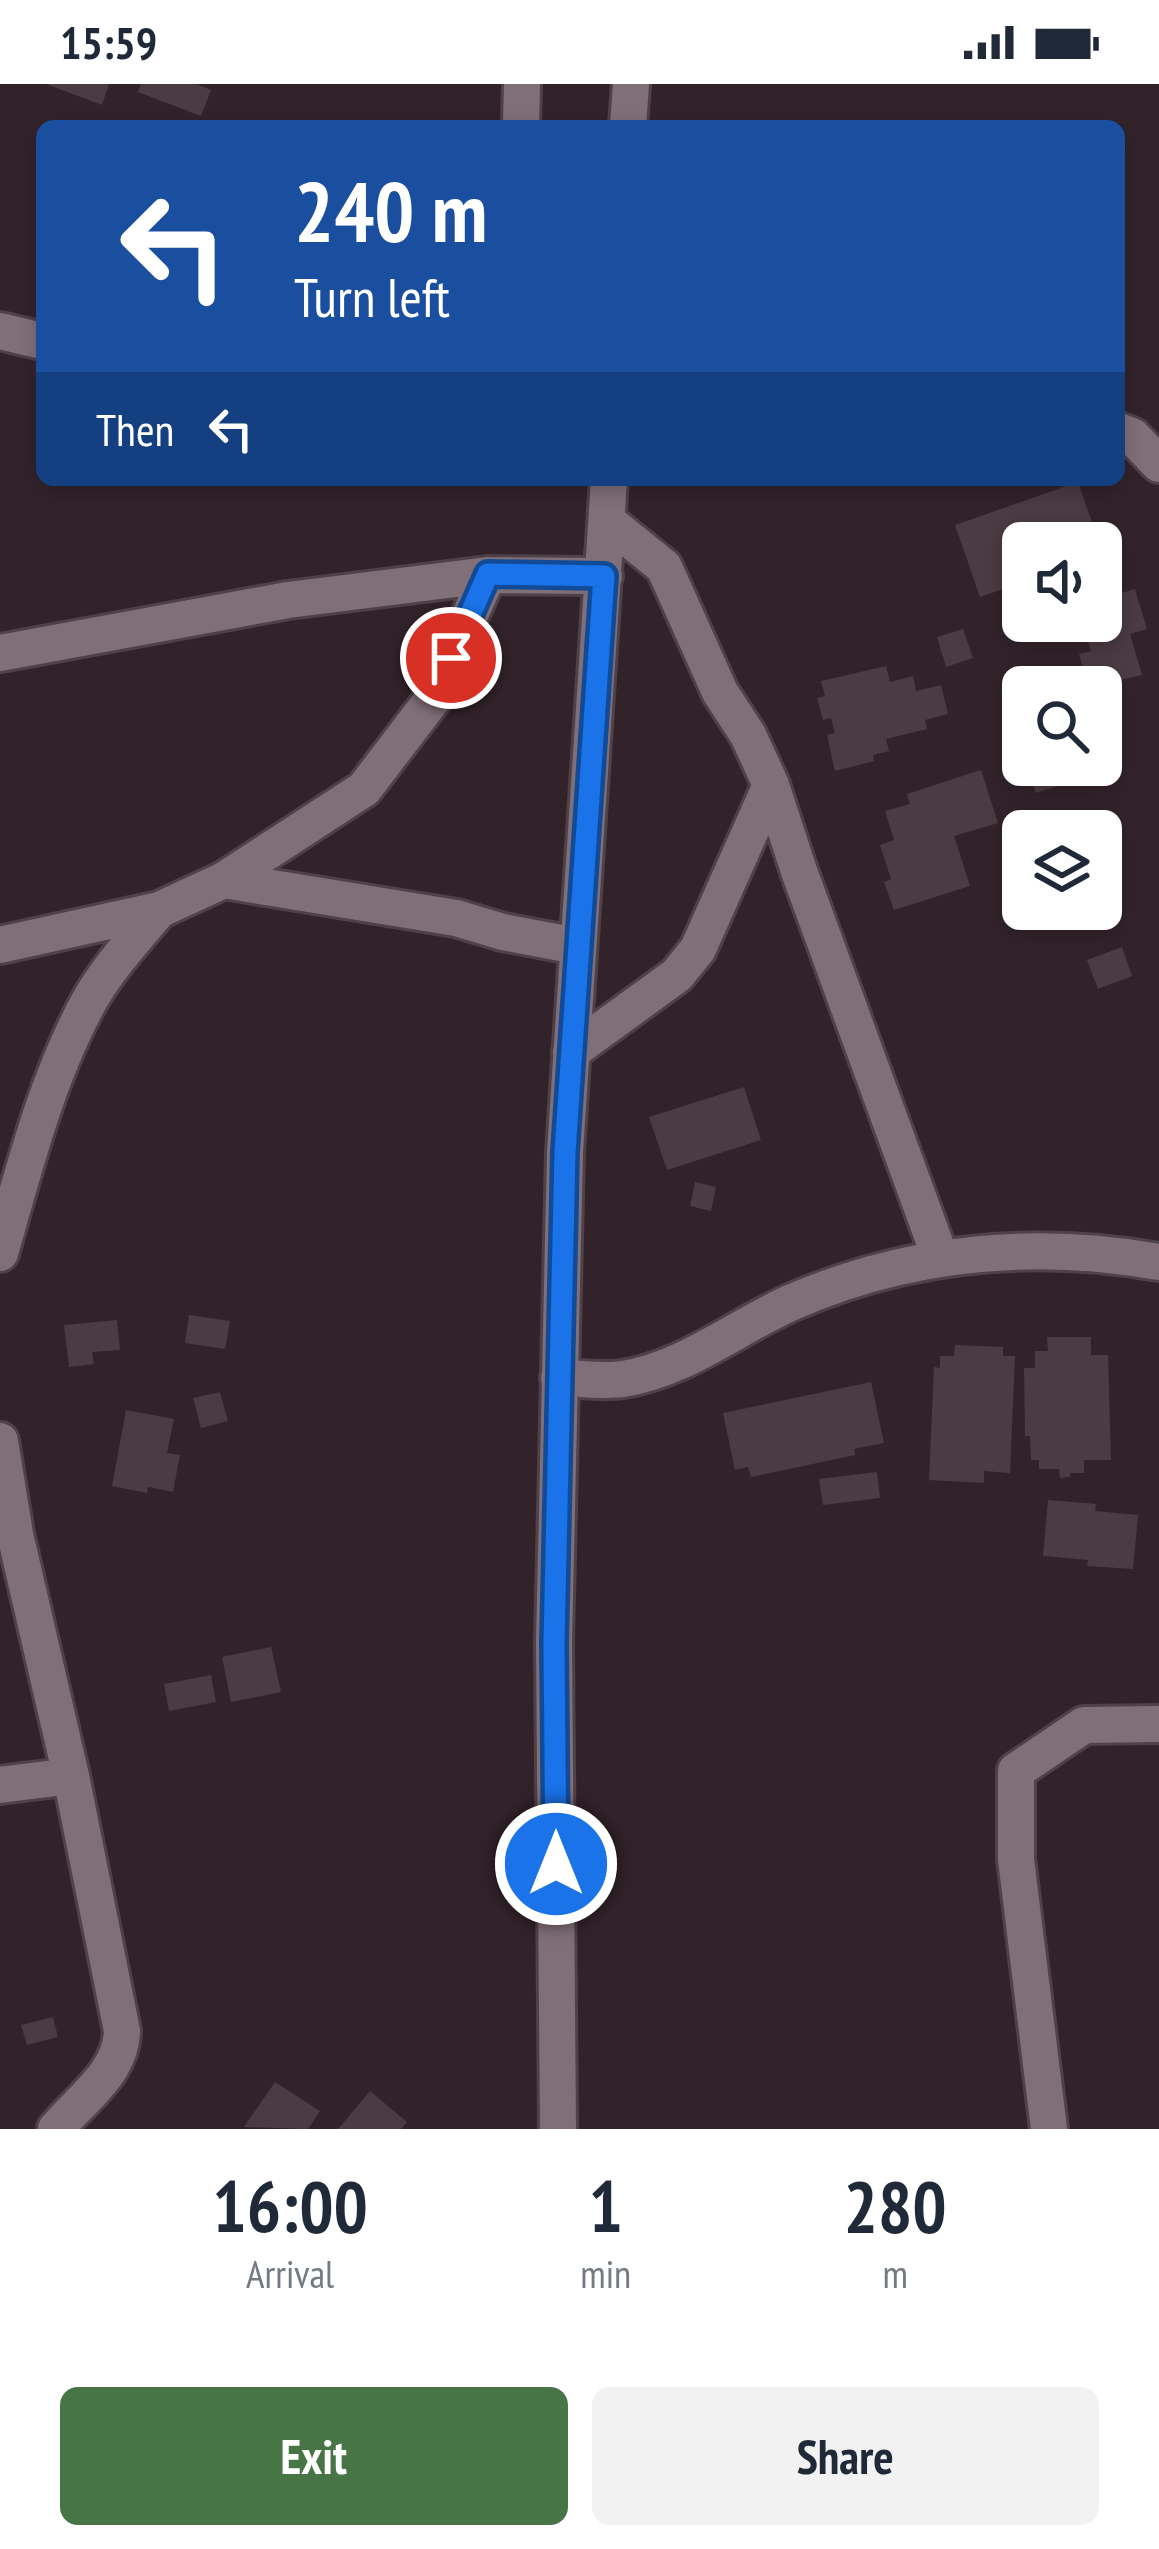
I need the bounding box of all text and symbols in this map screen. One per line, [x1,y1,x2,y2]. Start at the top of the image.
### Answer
text: 15:59 [60,13,157,71]
text: 240 m [294,156,487,265]
icon: left [96,168,252,324]
text: Turn left [294,262,450,332]
icon: left [198,396,264,462]
text: Then [96,400,174,458]
map controls [1002,522,1122,930]
button: sound [1002,522,1122,642]
pin [400,607,502,709]
icon: arrive [418,625,484,691]
button: search [1002,666,1122,786]
button: layers [1002,810,1122,930]
position arrow [493,1801,619,1927]
text: 16:00 [212,2159,368,2252]
text: 1 [589,2159,623,2252]
text: 280 [843,2159,947,2252]
text: Arrival [246,2248,334,2299]
text: min [580,2248,631,2299]
text: m [882,2248,908,2299]
button: Exit [60,2387,568,2525]
button: Share [592,2387,1099,2525]

